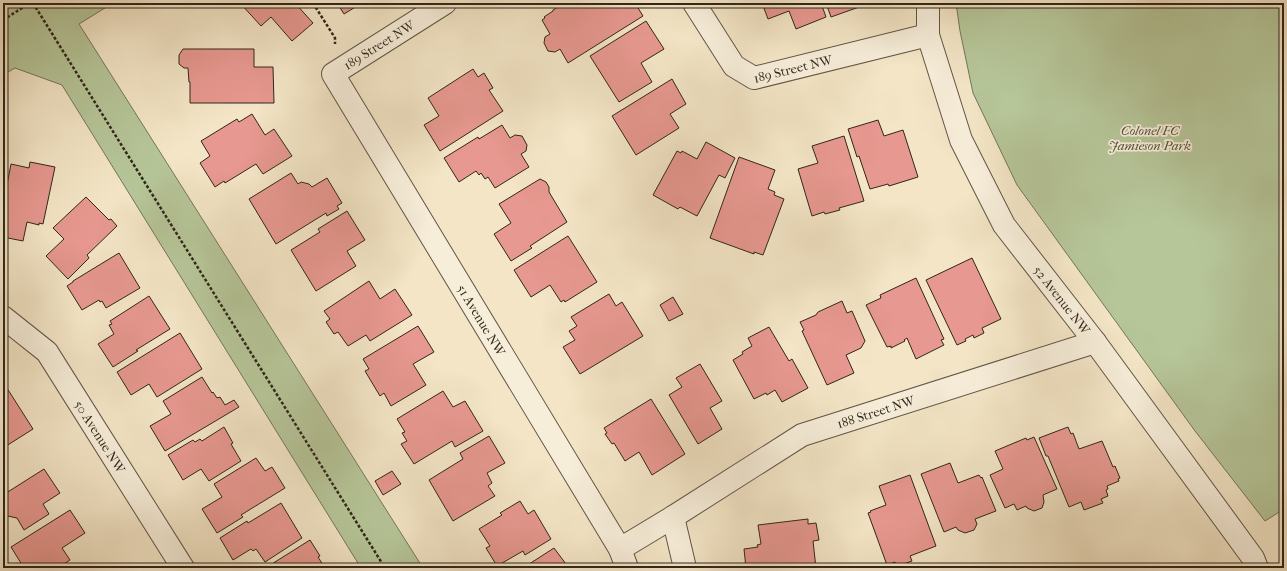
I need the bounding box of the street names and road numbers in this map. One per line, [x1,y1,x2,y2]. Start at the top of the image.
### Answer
street label: 189 Street NW [341,17,418,73]
street label: 189 Street NW [752,51,835,85]
street label: 52 Avenue NW [1031,263,1094,338]
street label: 51 Avenue NW [454,282,509,359]
street label: 188 Street NW [835,392,917,431]
street label: 50 Avenue NW [72,397,129,477]

